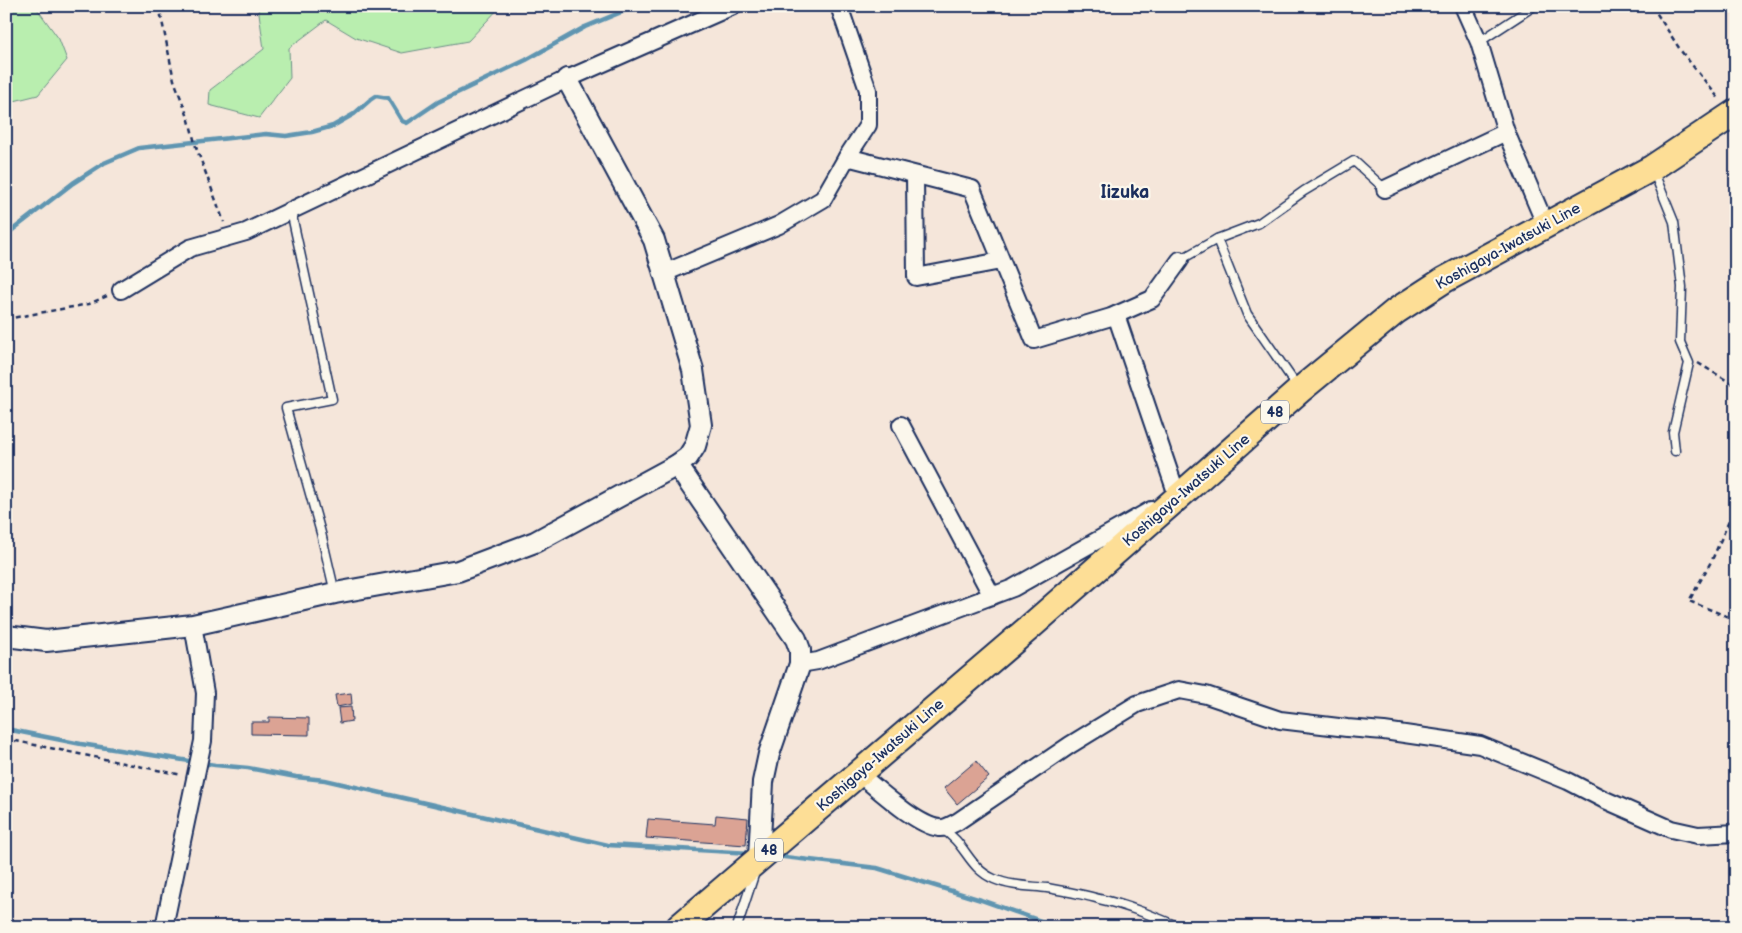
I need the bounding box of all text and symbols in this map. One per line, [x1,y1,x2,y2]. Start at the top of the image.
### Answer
district label: Iizuka [1101,182,1149,203]
street label: Koshigaya-Iwatsuki Line [1433,199,1584,294]
road number: 48 [1261,401,1289,424]
street label: Koshigaya-Iwatsuki Line [1119,430,1254,551]
street label: Koshigaya-Iwatsuki Line [813,695,948,816]
road number: 48 [755,838,783,862]

